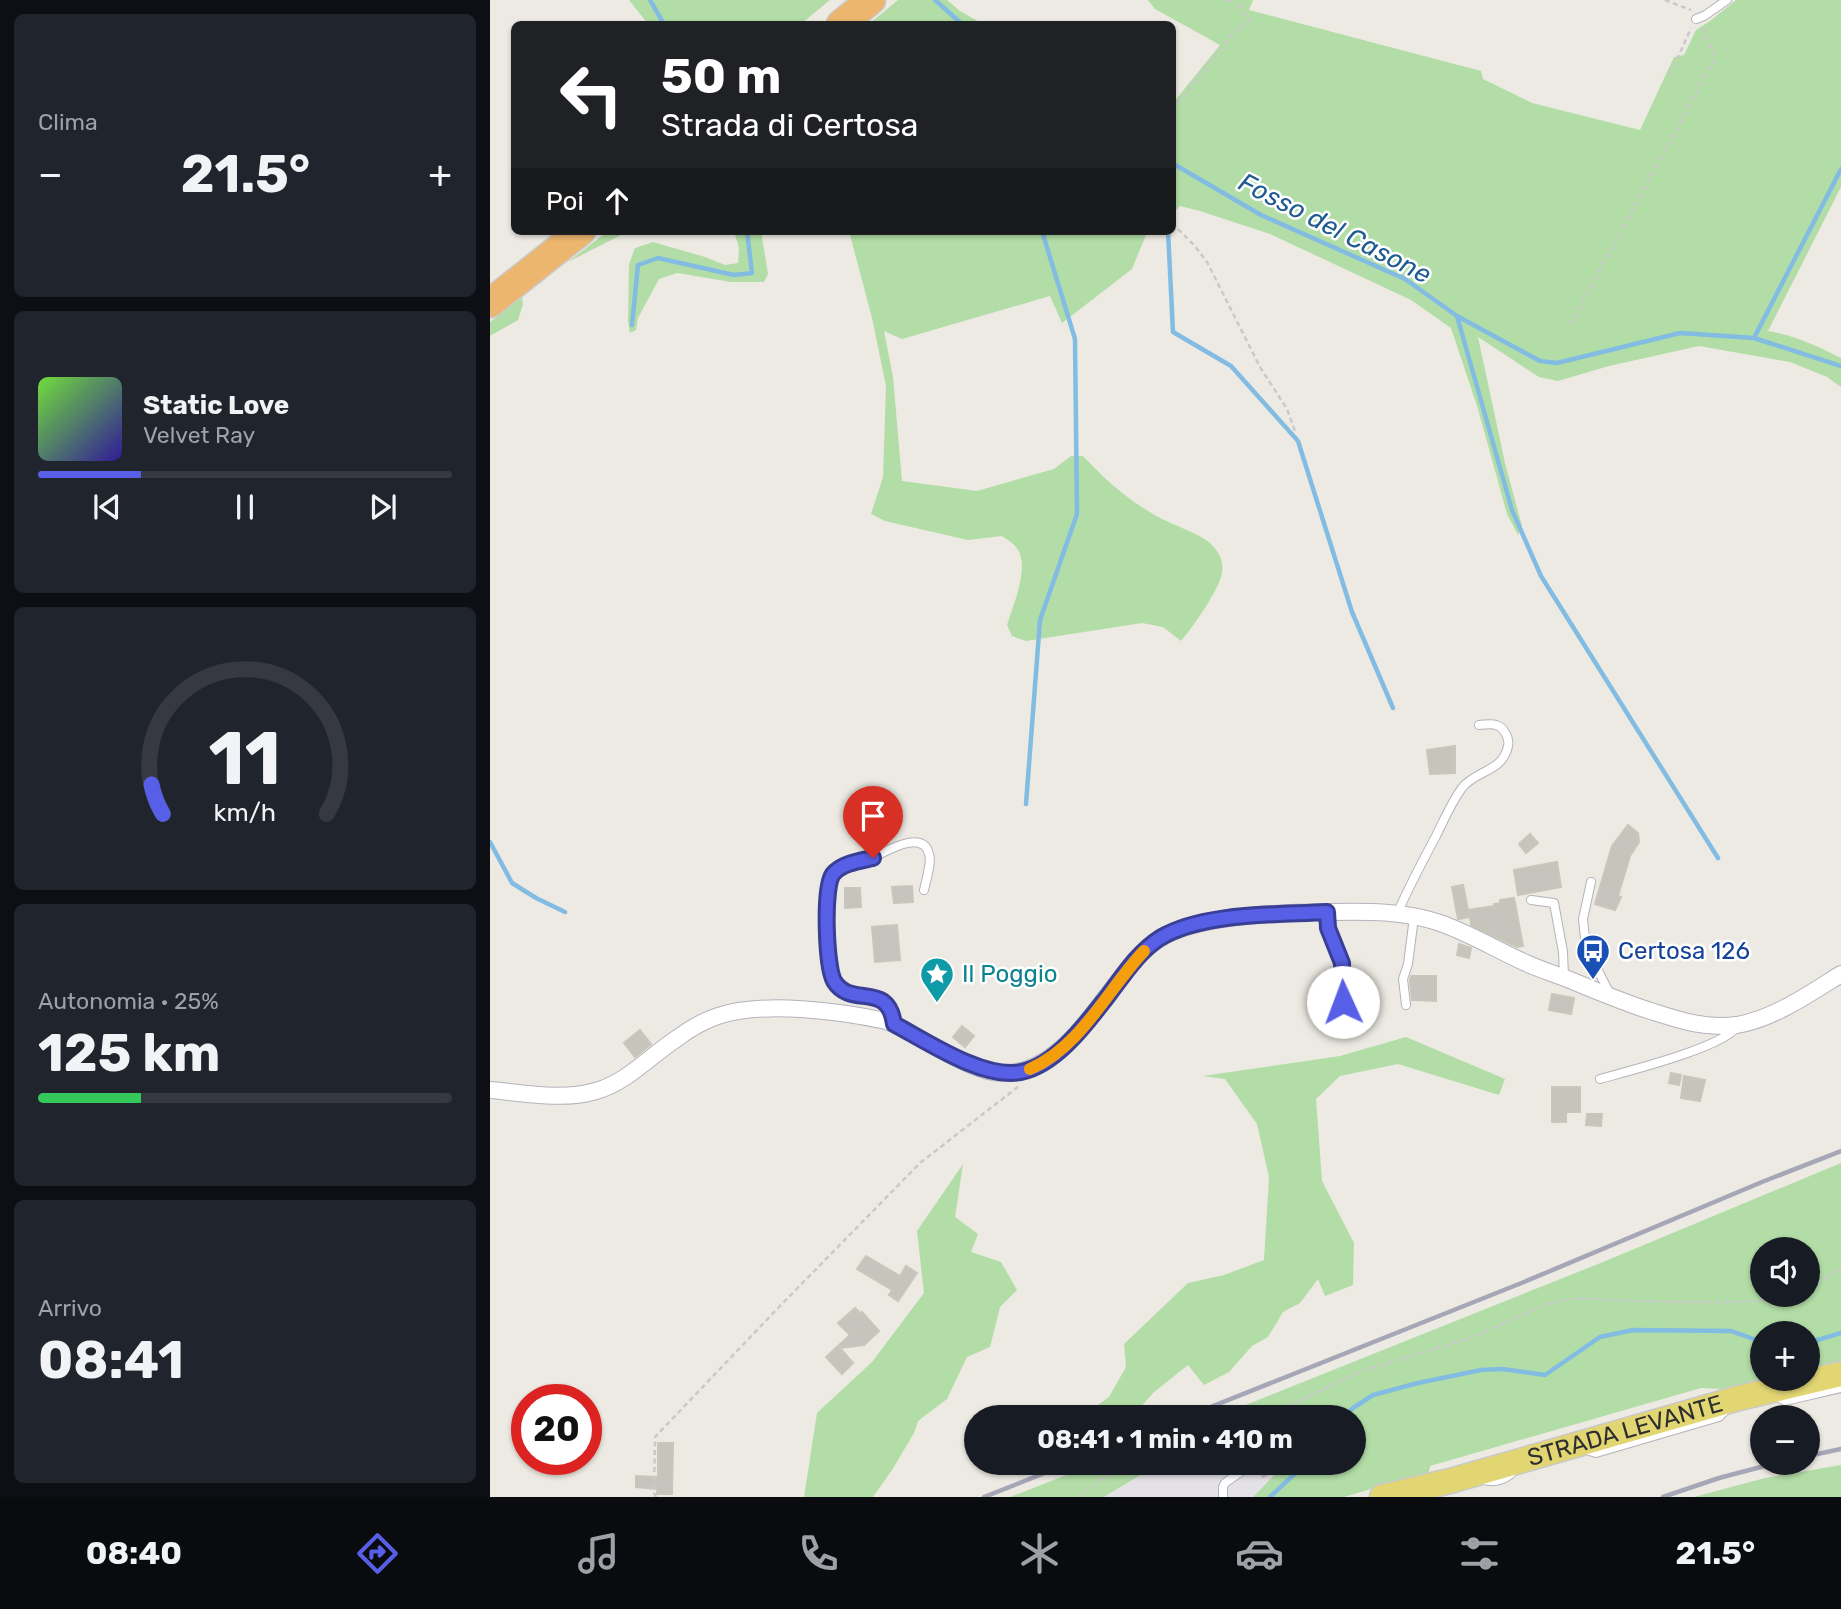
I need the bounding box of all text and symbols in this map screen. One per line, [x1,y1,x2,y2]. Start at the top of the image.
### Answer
text: 50 m [661,47,781,105]
icon: left [546,49,637,140]
text: Strada di Certosa [661,106,918,144]
text: Clima [38,108,98,136]
text: 21.5° [181,143,310,205]
text: − [38,151,63,197]
text: + [428,151,452,197]
water label: Fosso del Casone [1234,167,1436,290]
icon: ahead [598,182,636,220]
text: Poi [546,186,584,217]
text: Static Love [143,390,289,421]
text: Velvet Ray [143,421,255,449]
icon: previous [88,488,126,526]
icon: pause [226,488,264,526]
icon: next [364,488,402,526]
text: 11 [209,717,281,803]
pin [843,786,903,858]
icon: arrive [854,797,892,835]
text: km/h [214,798,276,827]
bus stop icon: Certosa 126 [1574,932,1612,981]
place label: Certosa 126 [1618,937,1750,965]
place icon: Il Poggio [918,955,956,1004]
place label: Il Poggio [962,960,1058,988]
position arrow [1306,965,1380,1039]
text: Autonomia · 25% [38,987,219,1015]
text: 125 km [38,1022,220,1084]
map controls [1750,1237,1820,1475]
button: sound [1750,1237,1820,1307]
text: Arrivo [38,1294,102,1322]
button: + [1750,1321,1820,1391]
text: 08:41 [38,1329,184,1391]
speed limit sign: 20 [511,1384,602,1475]
street label: STRADA LEVANTE [1524,1389,1726,1472]
button: − [1750,1405,1820,1475]
text: 08:41 · 1 min · 410 m [1037,1424,1293,1455]
icon: directions [353,1529,402,1578]
icon: music [574,1529,623,1578]
icon: phone [794,1529,843,1578]
icon: climate [1015,1529,1064,1578]
icon: car [1235,1529,1284,1578]
icon: filters [1455,1529,1504,1578]
text: 08:40 [86,1534,182,1572]
text: 21.5° [1676,1534,1755,1572]

